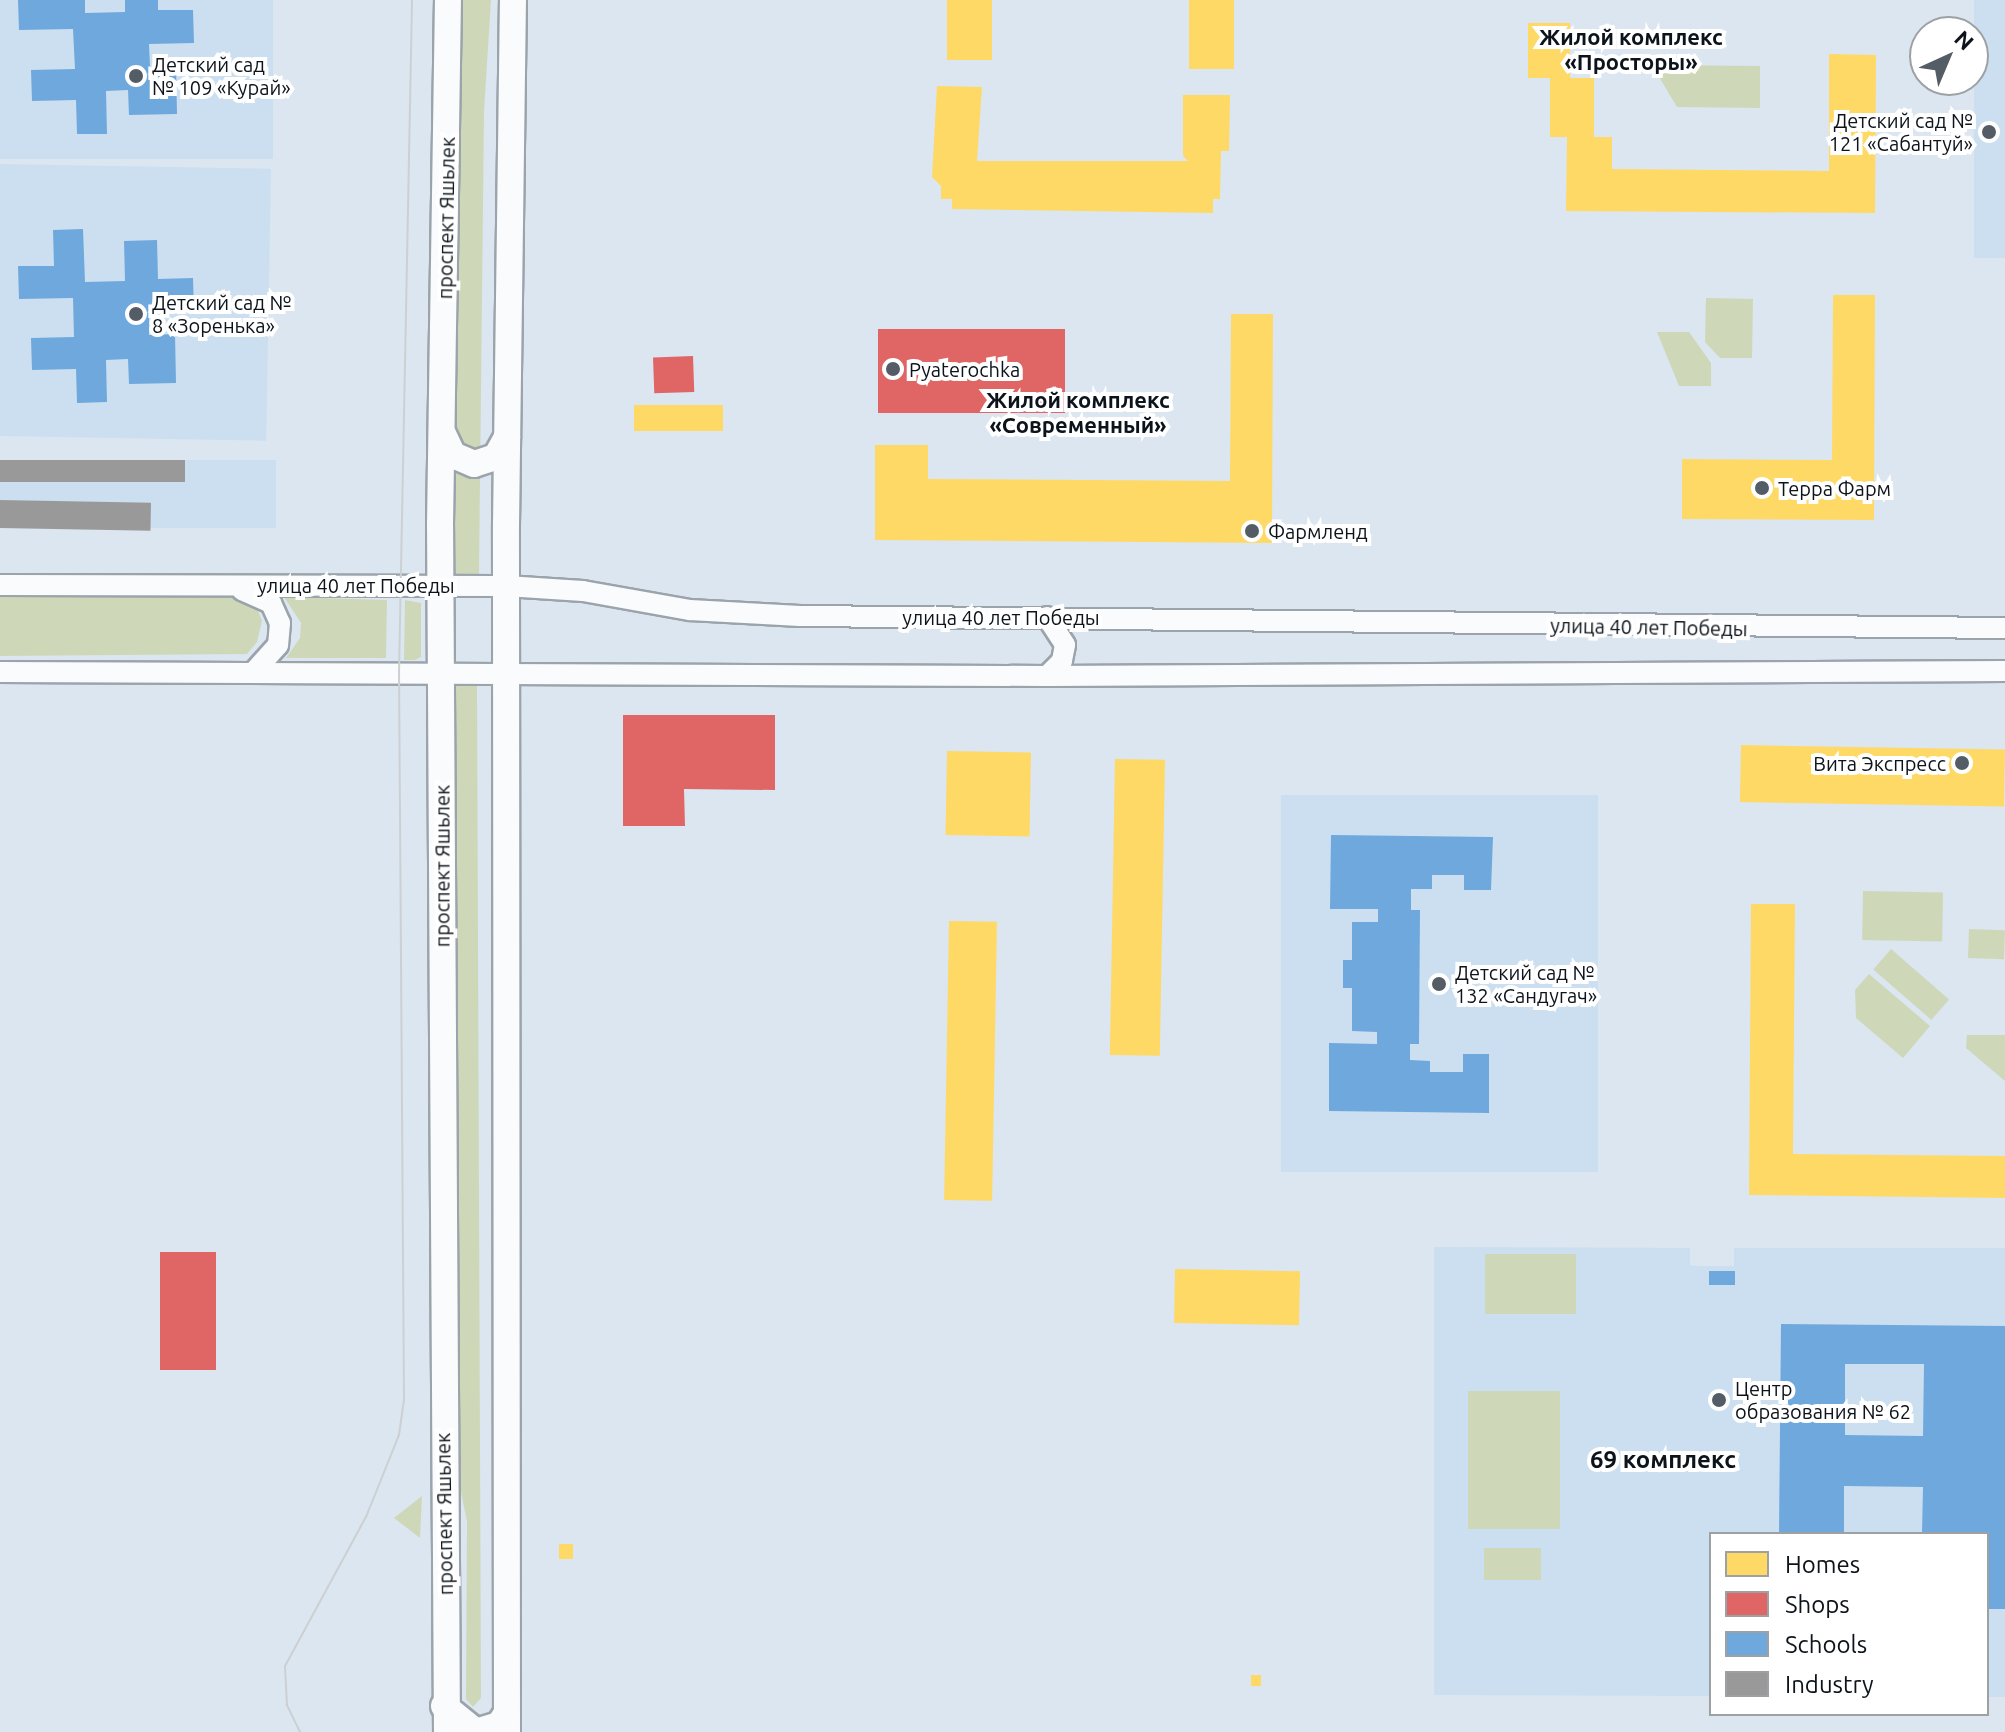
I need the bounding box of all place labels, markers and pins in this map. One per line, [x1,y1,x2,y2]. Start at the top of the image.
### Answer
place label: Детский сад № 109 «Курай» [152,52,291,99]
marker: Детский сад № 109 «Курай» [127,67,145,85]
place label: Детский сад № 121 «Сабантуй» [1829,108,1973,155]
marker: Детский сад № 121 «Сабантуй» [1980,123,1998,141]
place label: Детский сад № 8 «Зоренька» [152,290,292,337]
marker: Детский сад № 8 «Зоренька» [127,305,145,323]
place label: Pyaterochka [909,357,1020,381]
marker: Pyaterochka [884,360,902,378]
place label: Терра Фарм [1778,476,1891,500]
marker: Терра Фарм [1753,479,1771,497]
place label: Фармленд [1268,519,1368,543]
marker: Фармленд [1243,522,1261,540]
place label: Вита Экспресс [1813,751,1946,775]
marker: Вита Экспресс [1953,754,1971,772]
place label: Детский сад № 132 «Сандугач» [1455,960,1597,1007]
marker: Детский сад № 132 «Сандугач» [1430,975,1448,993]
place label: Центр образования № 62 [1735,1376,1911,1423]
marker: Центр образования № 62 [1710,1391,1728,1409]

